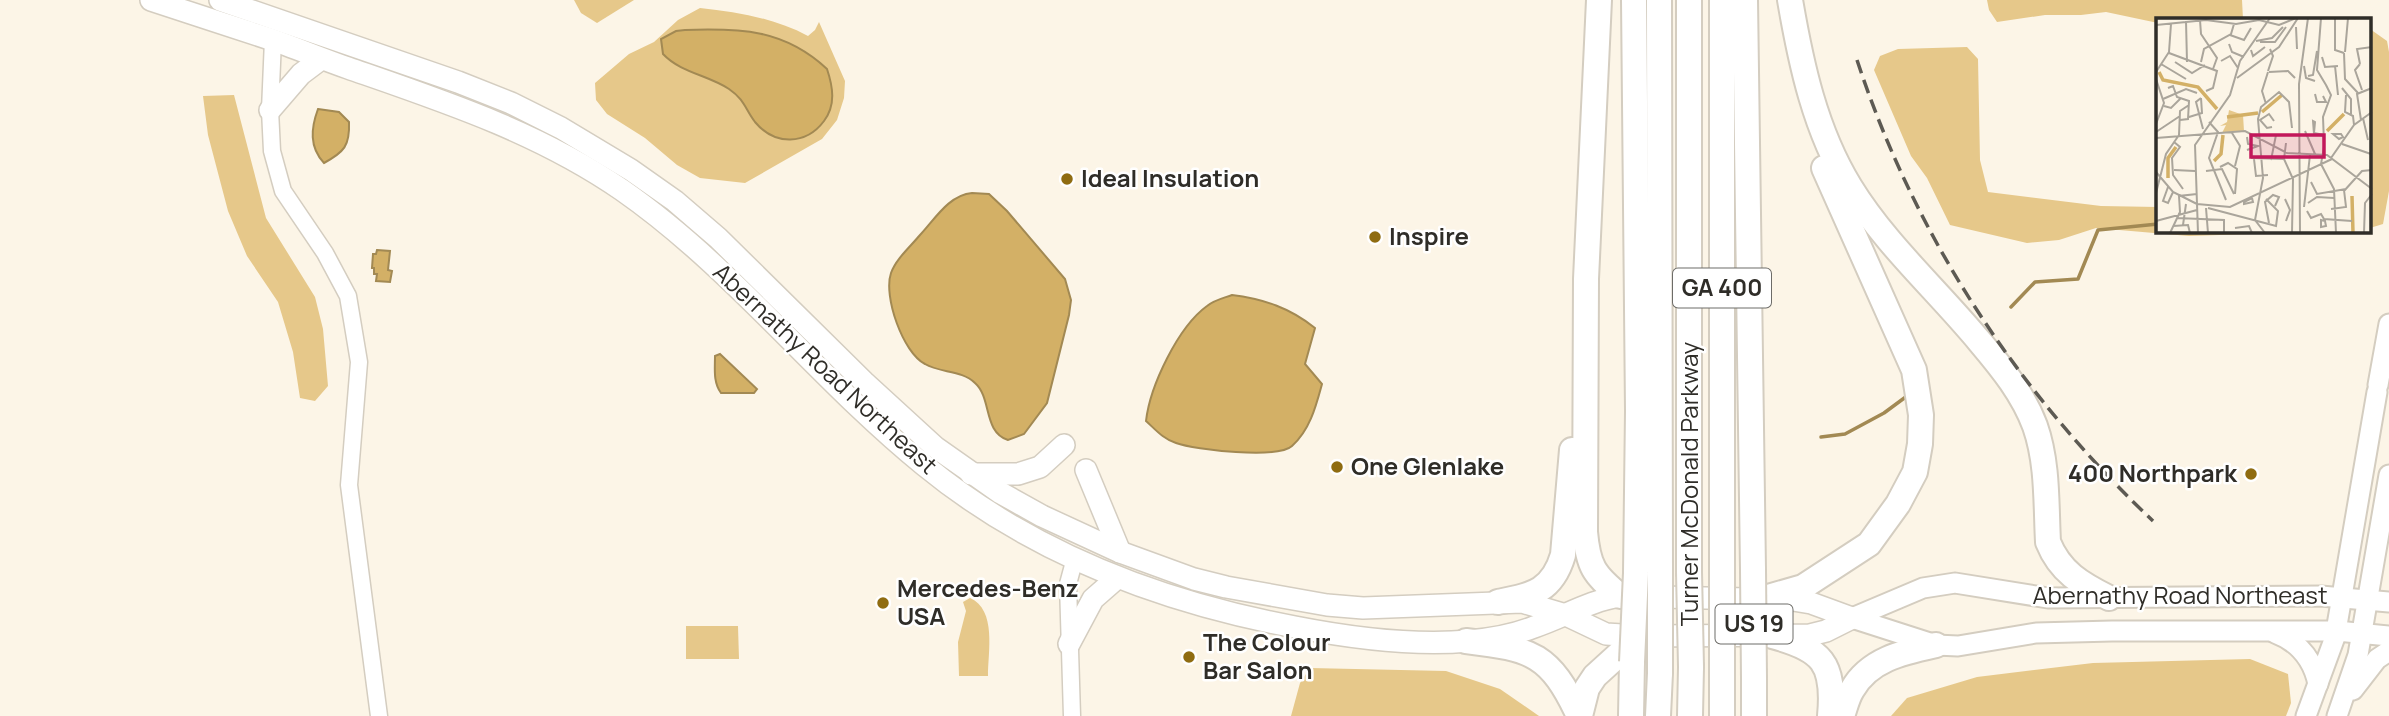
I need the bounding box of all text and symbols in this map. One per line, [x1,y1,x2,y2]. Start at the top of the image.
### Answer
inset map [2156,18,2372,233]
place label: Ideal Insulation [1081,161,1259,194]
marker: Ideal Insulation [1059,171,1075,187]
place label: Inspire [1389,219,1469,252]
marker: Inspire [1367,229,1383,245]
street label: Abernathy Road Northeast [707,255,945,481]
road number: GA 400 [1673,268,1771,308]
street label: Turner McDonald Parkway [1672,341,1705,626]
place label: One Glenlake [1351,449,1504,482]
place label: 400 Northpark [2068,456,2238,489]
marker: One Glenlake [1329,459,1345,475]
marker: 400 Northpark [2243,466,2259,482]
place label: Mercedes-Benz USA [897,571,1079,632]
street label: Abernathy Road Northeast [2032,578,2328,611]
marker: Mercedes-Benz USA [875,595,891,611]
road number: US 19 [1716,604,1792,644]
place label: The Colour Bar Salon [1203,625,1331,686]
marker: The Colour Bar Salon [1181,649,1197,665]

